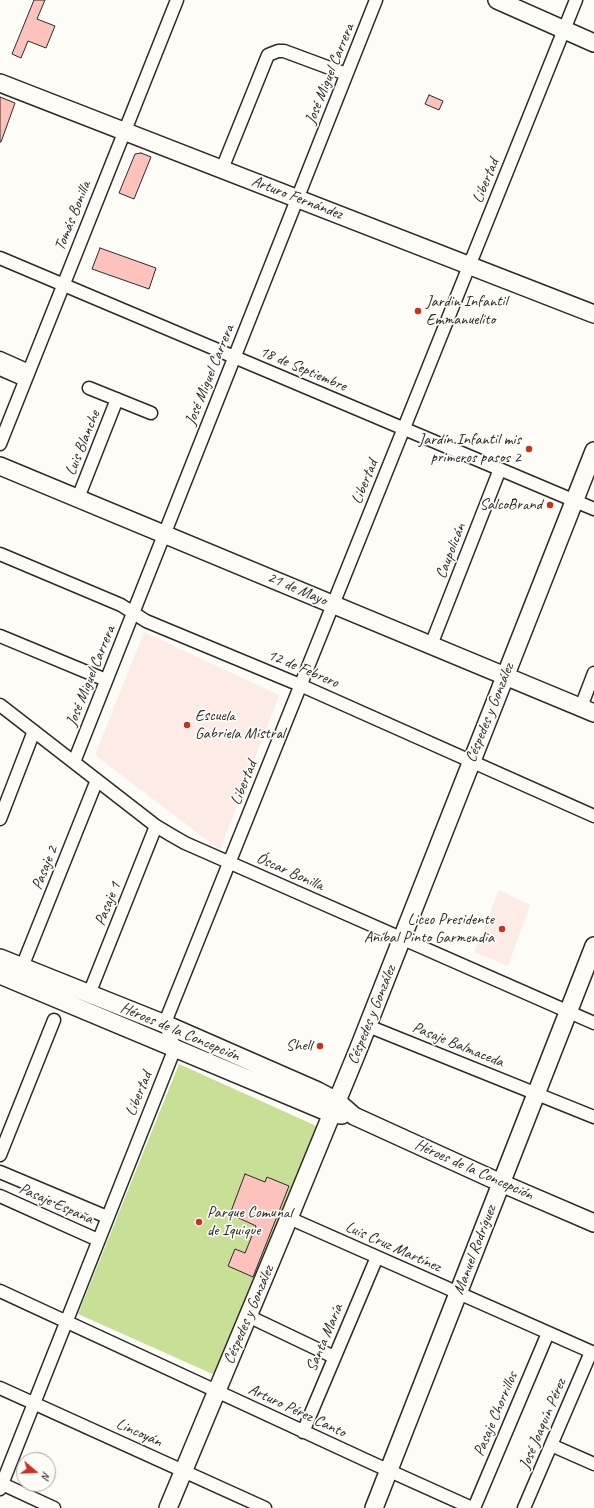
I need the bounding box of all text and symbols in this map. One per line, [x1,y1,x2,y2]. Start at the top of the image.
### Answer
street label: José Miguel Carrera [301,21,359,127]
street label: Libertad [468,156,504,206]
street label: Arturo Fernández [249,172,345,224]
street label: Tomás Bonilla [50,179,96,253]
place label: Jardin Infantil Emmanuelito [426,292,507,330]
marker: Jardin Infantil Emmanuelito [413,306,423,316]
street label: José Miguel Carrera [181,322,239,428]
street label: 18 de Septiembre [257,342,349,396]
street label: Luis Blanche [61,408,105,478]
place label: Jardín Infantil mis primeros pasos 2 [419,430,521,468]
marker: Jardín Infantil mis primeros pasos 2 [524,444,534,454]
street label: Libertad [347,457,383,507]
place label: SalcoBrand [479,495,542,515]
marker: SalcoBrand [545,500,555,510]
street label: Caupolicán [432,520,470,582]
street label: 21 de Mayo [264,568,330,610]
street label: José Miguel Carrera [62,623,120,729]
street label: 12 de Febrero [265,645,341,693]
street label: Céspedes y González [461,661,519,765]
place label: Escuela Gabriela Mistral [195,706,285,744]
marker: Escuela Gabriela Mistral [182,720,192,730]
street label: Libertad [226,758,262,808]
street label: Pasaje 2 [28,843,62,893]
street label: Óscar Bonilla [253,849,327,895]
street label: Pasaje 1 [91,879,125,929]
place label: Liceo Presidente Aníbal Pinto Garmendia [364,910,494,948]
marker: Liceo Presidente Aníbal Pinto Garmendia [497,924,507,934]
street label: Céspedes y González [343,963,401,1067]
street label: Héroes de la Concepción [117,998,243,1066]
street label: Pasaje Balmaceda [410,1018,506,1072]
place label: Shell [286,1036,312,1056]
marker: Shell [315,1041,325,1051]
street label: Libertad [121,1069,157,1119]
street label: Héroes de la Concepción [412,1135,536,1205]
street label: Pasaje España [16,1179,96,1229]
place label: Parque Comunal de Iquique [207,1203,292,1241]
street label: Manuel Rodríguez [449,1203,501,1297]
marker: Parque Comunal de Iquique [194,1217,204,1227]
street label: Luis Cruz Martínez [342,1217,444,1277]
street label: Céspedes y González [220,1263,278,1367]
street label: Santa María [302,1301,348,1375]
street label: Pasaje Chorrillos [470,1369,522,1459]
street label: José Joaquín Pérez [515,1376,571,1472]
street label: Arturo Pérez Canto [245,1380,349,1442]
street label: Lincoyán [113,1414,165,1452]
north arrow [16,1452,56,1492]
text: N [39,1470,54,1481]

